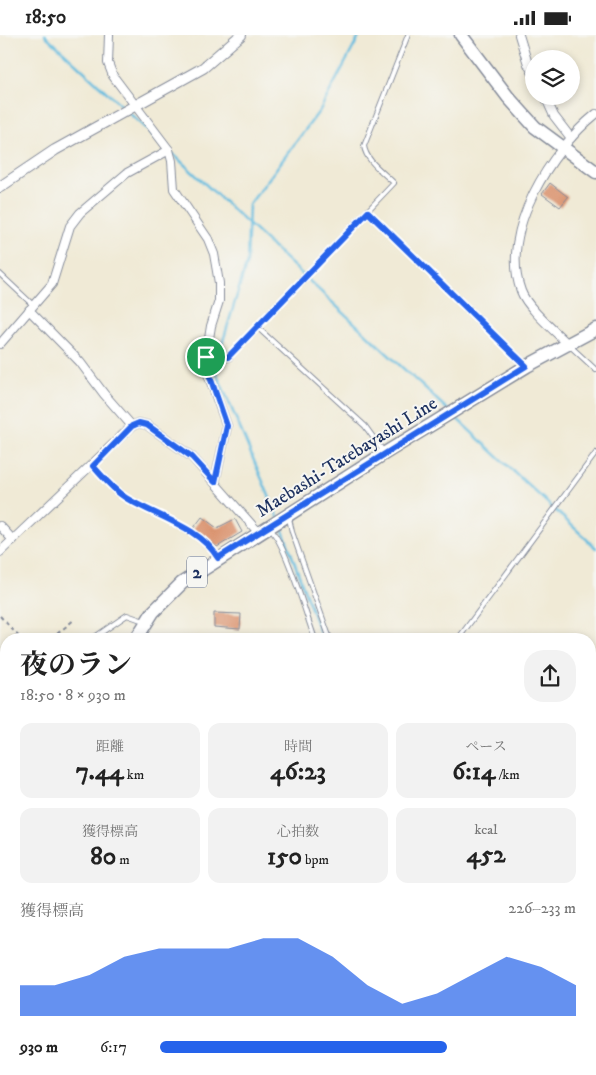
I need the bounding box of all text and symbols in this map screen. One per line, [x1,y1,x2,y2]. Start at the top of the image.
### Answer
text: 18:50 [25,6,66,29]
map controls [525,50,580,105]
button: layers [525,50,580,105]
pin [185,336,227,378]
icon: arrive [192,343,220,371]
street label: Maebashi-Tatebayashi Line [252,392,442,523]
road number: 2 [187,557,207,587]
text: 夜のラン [20,648,132,683]
button: share [524,650,576,702]
text: 18:50 · 8 × 930 m [20,685,126,705]
text: 距離 [96,738,124,756]
text: 時間 [284,738,312,756]
text: ペース [465,738,507,756]
text: 7.44 [76,756,124,787]
text: 46:23 [270,756,326,787]
text: 6:14 [452,756,495,787]
text: km [124,766,144,784]
text: /km [495,766,520,784]
text: kcal [475,821,497,839]
text: 獲得標高 [82,823,138,841]
text: 心拍数 [277,823,319,841]
text: 452 [467,839,505,870]
text: 80 [90,841,116,872]
text: 150 [267,841,302,872]
text: m [116,851,130,869]
text: bpm [302,851,329,869]
text: 226–233 m [508,898,576,918]
text: 獲得標高 [20,901,84,921]
text: 930 m [20,1037,58,1057]
text: 6:17 [100,1037,127,1057]

